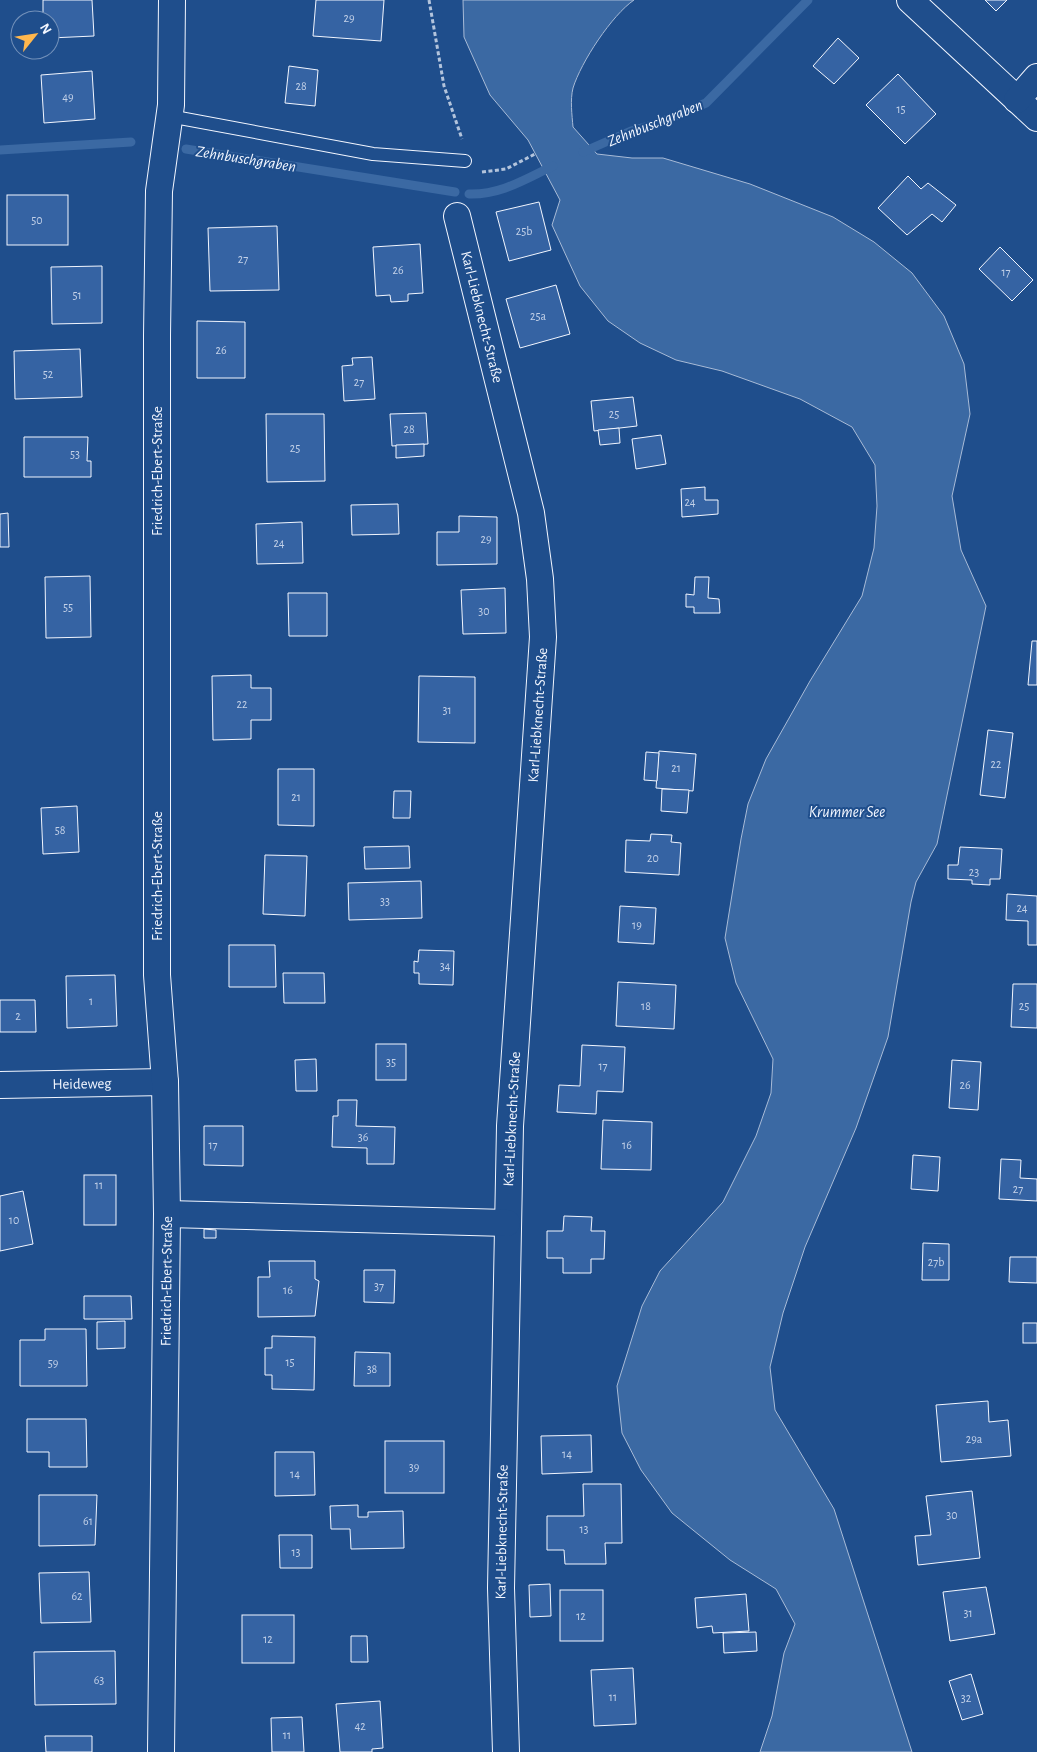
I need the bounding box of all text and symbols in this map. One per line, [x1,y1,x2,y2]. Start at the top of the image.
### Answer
north arrow [10,10,60,60]
house number: 29 [343,12,355,24]
text: N [37,21,54,37]
house number: 28 [295,80,307,92]
house number: 49 [62,91,74,103]
water label: Zehnbuschgraben [605,97,705,149]
house number: 15 [896,103,906,115]
water label: Zehnbuschgraben [195,143,297,175]
house number: 50 [31,214,43,226]
house number: 25b [516,225,532,237]
street label: Karl-Liebknecht-Straße [459,250,506,384]
house number: 27 [238,253,248,265]
house number: 26 [392,264,404,276]
house number: 17 [1001,266,1011,278]
house number: 51 [72,289,82,301]
house number: 25a [530,310,546,322]
house number: 26 [215,344,227,356]
house number: 52 [43,368,54,380]
house number: 27 [354,376,364,388]
street label: Friedrich-Ebert-Straße [150,406,165,536]
house number: 25 [609,408,619,420]
house number: 28 [403,423,415,435]
house number: 25 [290,442,300,454]
house number: 53 [70,448,80,460]
house number: 24 [684,496,696,508]
house number: 29 [480,533,492,545]
house number: 24 [273,537,285,549]
house number: 55 [63,601,73,613]
house number: 30 [478,605,490,617]
street label: Karl-Liebknecht-Straße [526,647,550,783]
house number: 22 [237,698,248,710]
house number: 31 [442,704,452,716]
house number: 22 [991,758,1002,770]
house number: 21 [671,762,681,774]
house number: 21 [291,791,301,803]
water label: Krummer See [809,804,885,820]
street label: Friedrich-Ebert-Straße [150,811,165,941]
house number: 58 [55,824,66,836]
house number: 20 [647,852,659,864]
house number: 23 [969,866,979,878]
house number: 33 [380,895,390,907]
house number: 24 [1016,902,1028,914]
house number: 19 [632,919,642,931]
house number: 34 [440,960,451,972]
house number: 1 [89,995,93,1007]
house number: 18 [641,1000,651,1012]
house number: 25 [1019,1000,1029,1012]
house number: 2 [15,1010,21,1022]
street label: Karl-Liebknecht-Straße [501,1051,523,1187]
house number: 35 [386,1056,396,1068]
house number: 17 [598,1060,608,1072]
street label: Heideweg [52,1075,112,1092]
house number: 26 [959,1079,971,1091]
house number: 36 [358,1131,369,1143]
house number: 17 [208,1139,218,1151]
house number: 16 [622,1139,632,1151]
house number: 11 [95,1179,103,1191]
house number: 27 [1013,1183,1023,1195]
house number: 10 [9,1214,19,1226]
street label: Friedrich-Ebert-Straße [158,1216,174,1346]
house number: 27b [928,1256,944,1268]
house number: 37 [374,1280,384,1292]
house number: 16 [283,1284,293,1296]
house number: 15 [285,1356,295,1368]
house number: 59 [48,1357,59,1369]
house number: 38 [367,1363,378,1375]
house number: 29a [966,1433,983,1445]
house number: 14 [562,1448,572,1460]
house number: 39 [409,1461,420,1473]
street label: Karl-Liebknecht-Straße [493,1464,511,1600]
house number: 14 [290,1468,300,1480]
house number: 30 [946,1509,958,1521]
house number: 61 [83,1515,93,1527]
house number: 13 [579,1523,589,1535]
house number: 13 [291,1546,301,1558]
house number: 62 [71,1590,83,1602]
house number: 31 [963,1607,973,1619]
house number: 12 [576,1610,586,1622]
house number: 12 [263,1633,273,1645]
house number: 63 [94,1674,104,1686]
house number: 11 [609,1691,617,1703]
house number: 32 [961,1692,972,1704]
house number: 42 [354,1720,366,1732]
house number: 11 [283,1729,291,1741]

